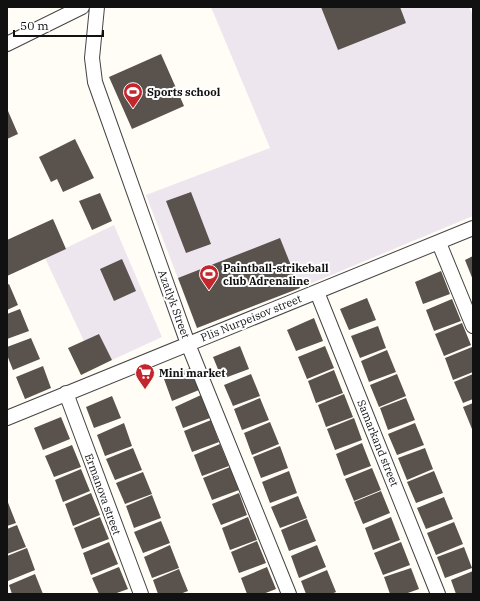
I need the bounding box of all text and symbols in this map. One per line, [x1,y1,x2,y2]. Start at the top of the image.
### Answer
scale bar [14,12,103,38]
text: 50 m [20,18,49,33]
sports icon: Sports school [122,81,144,109]
place label: Sports school [147,85,221,99]
place label: Paintball-strikeball club Adrenaline [223,261,329,288]
sports icon: Paintball-strikeball club Adrenaline [198,263,220,291]
street label: Azatlyk Street [155,268,193,340]
street label: Plis Nurpeisov street [198,291,304,345]
supermarket icon: Mini market [134,362,156,390]
place label: Mini market [159,366,225,380]
street label: Samarkand street [354,398,402,488]
street label: Ermanova street [82,451,124,537]

